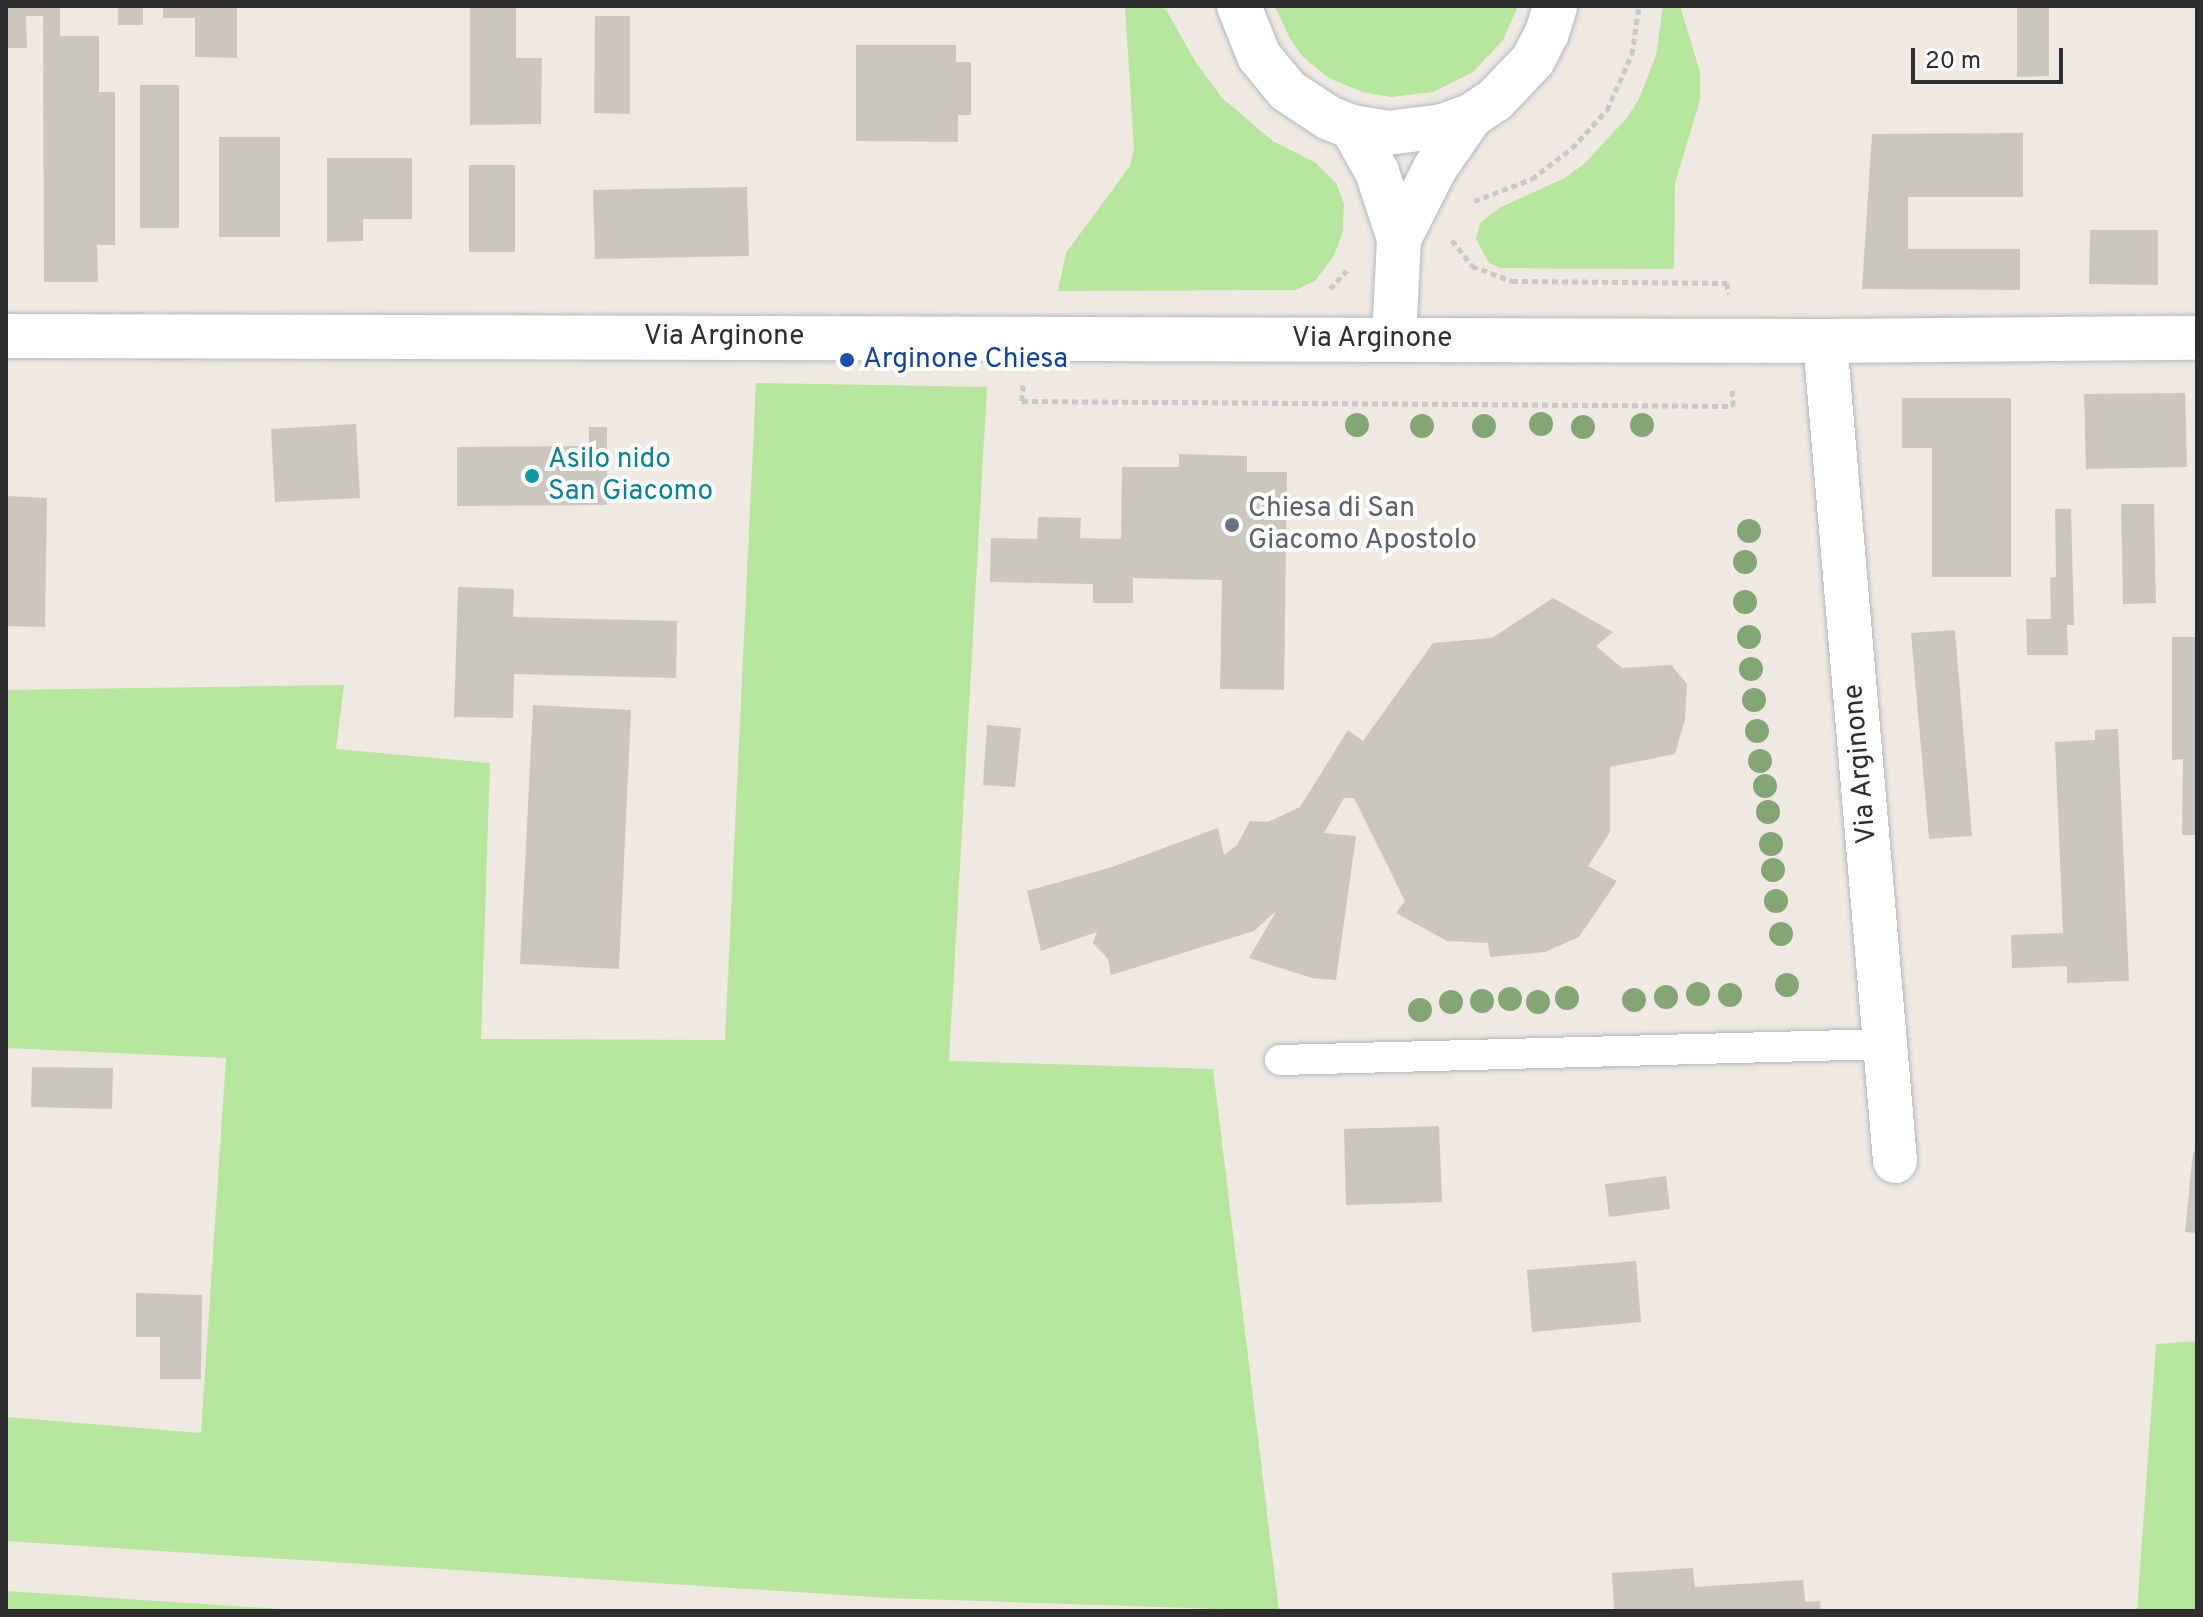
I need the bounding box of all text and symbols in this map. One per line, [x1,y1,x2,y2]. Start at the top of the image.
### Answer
scale bar [1915,32,2067,82]
text: 20 m [1925,47,1981,77]
street label: Via Arginone [643,320,805,354]
street label: Via Arginone [1291,322,1453,356]
place label: Arginone Chiesa [863,343,1068,377]
marker: Arginone Chiesa [838,351,856,369]
place label: Asilo nido San Giacomo [548,443,713,509]
marker: Asilo nido San Giacomo [523,467,541,485]
place label: Chiesa di San Giacomo Apostolo [1248,492,1478,558]
marker: Chiesa di San Giacomo Apostolo [1223,516,1241,534]
street label: Via Arginone [1837,682,1885,846]

